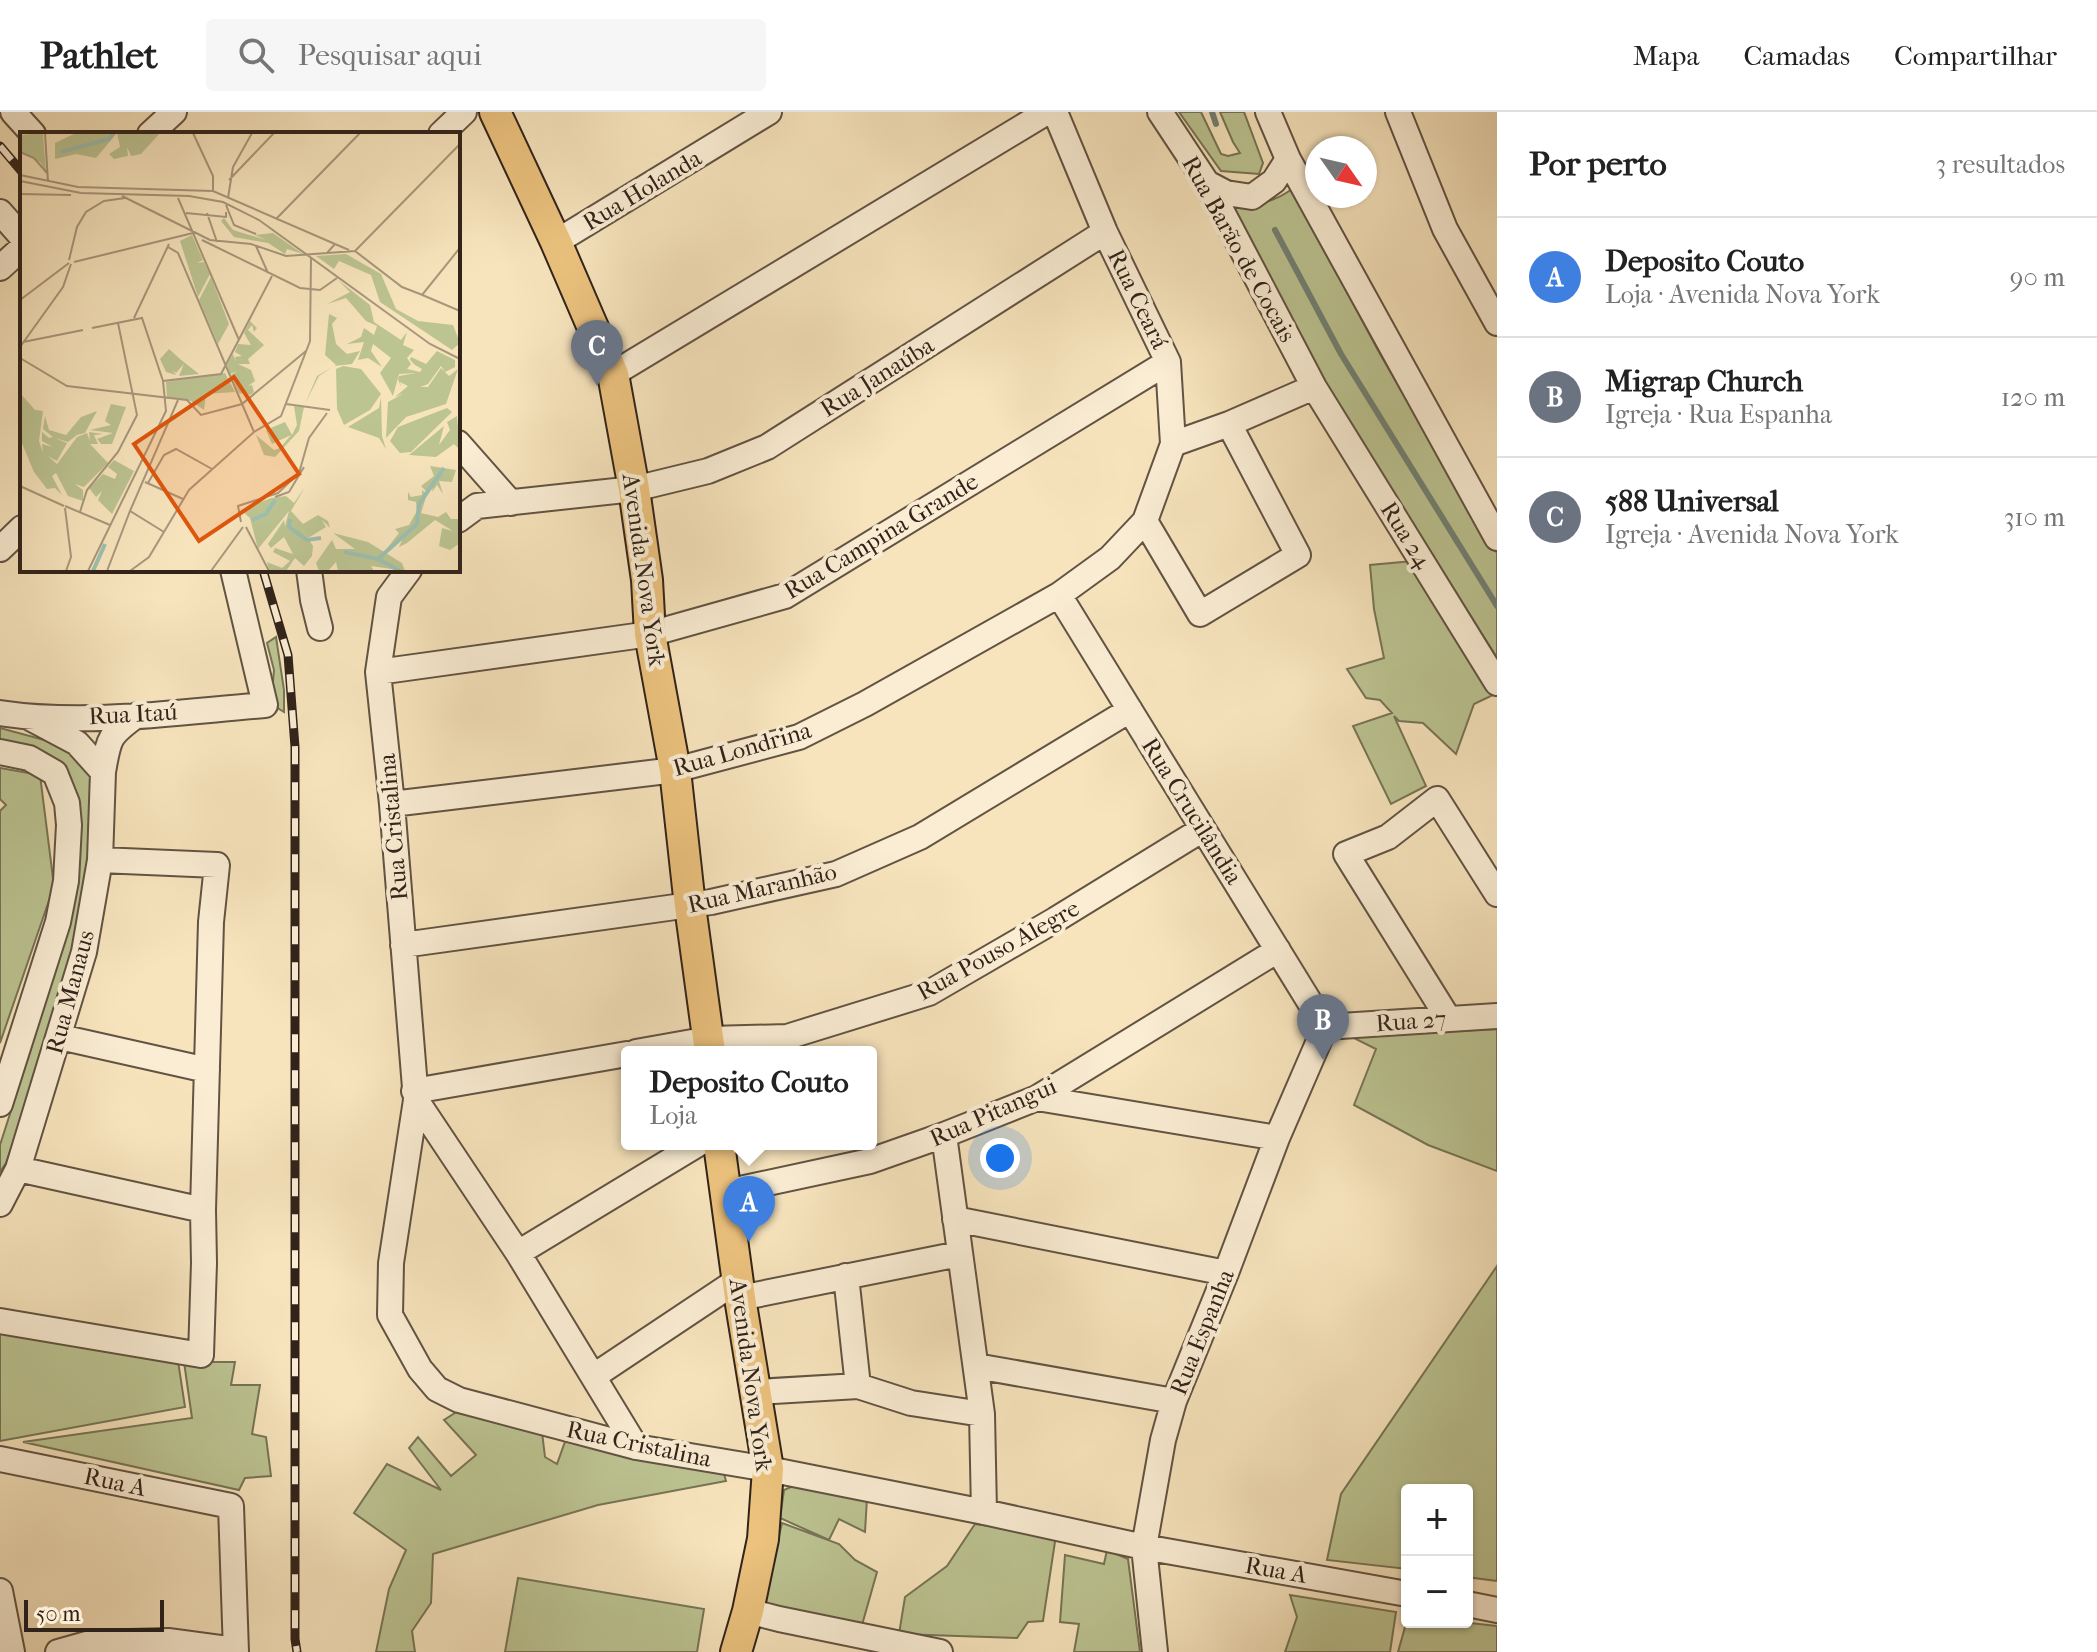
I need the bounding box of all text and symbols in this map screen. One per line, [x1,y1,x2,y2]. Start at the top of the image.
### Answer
search box [206,19,766,91]
text: Pathlet [40,33,158,78]
icon: search [234,33,278,77]
text: Pesquisar aqui [298,38,482,73]
text: Mapa [1633,39,1699,72]
text: Camadas [1743,39,1850,72]
text: Compartilhar [1894,39,2057,72]
inset map [20,132,460,572]
north arrow [1305,136,1377,208]
street label: Rua Holanda [578,143,707,236]
text: Por perto [1529,144,1667,184]
text: 3 resultados [1935,149,2065,180]
street label: Rua Barão de Cocais [1176,151,1302,347]
text: Deposito Couto [1605,244,1804,279]
street label: Rua Ceará [1102,245,1174,354]
text: A [1547,262,1563,293]
text: 90 m [2010,262,2065,293]
text: Loja · Avenida Nova York [1605,279,1880,310]
pin: C [571,320,623,386]
street label: Rua Janaúba [815,331,940,423]
text: Migrap Church [1605,364,1803,399]
text: B [1547,382,1563,413]
text: 120 m [2001,382,2065,413]
text: Igreja · Rua Espanha [1605,399,1832,430]
street label: Rua Campina Grande [779,467,983,605]
street label: Avenida Nova York [616,471,671,669]
text: 588 Universal [1605,484,1779,519]
street label: Rua 24 [1375,496,1438,574]
text: C [1546,502,1564,533]
text: 310 m [2004,502,2065,533]
text: Igreja · Avenida Nova York [1605,519,1899,550]
street label: Rua Itaú [88,698,179,730]
street label: Rua Londrina [670,716,815,782]
street label: Rua Crucilândia [1136,733,1249,890]
street label: Rua Cristalina [373,751,413,902]
street label: Rua Maranhão [685,857,839,919]
street label: Rua Pouso Alegre [912,894,1084,1006]
street label: Rua Manaus [40,927,100,1057]
pin: B [1297,994,1349,1060]
street label: Rua 27 [1375,1005,1447,1037]
popup [621,1046,877,1150]
text: Deposito Couto [649,1065,849,1100]
street label: Rua Pitangui [925,1072,1061,1152]
text: Loja [649,1100,697,1131]
your location [980,1138,1020,1178]
pin: A [723,1176,775,1242]
street label: Rua Espanha [1164,1264,1240,1399]
street label: Avenida Nova York [723,1276,778,1474]
street label: Rua Cristalina [564,1415,715,1473]
street label: Rua A [82,1462,149,1502]
map controls [1401,1484,1473,1628]
button: + [1401,1484,1473,1556]
street label: Rua A [1243,1551,1310,1589]
button: − [1401,1556,1473,1628]
scale bar [24,1596,164,1632]
text: 50 m [36,1601,81,1627]

